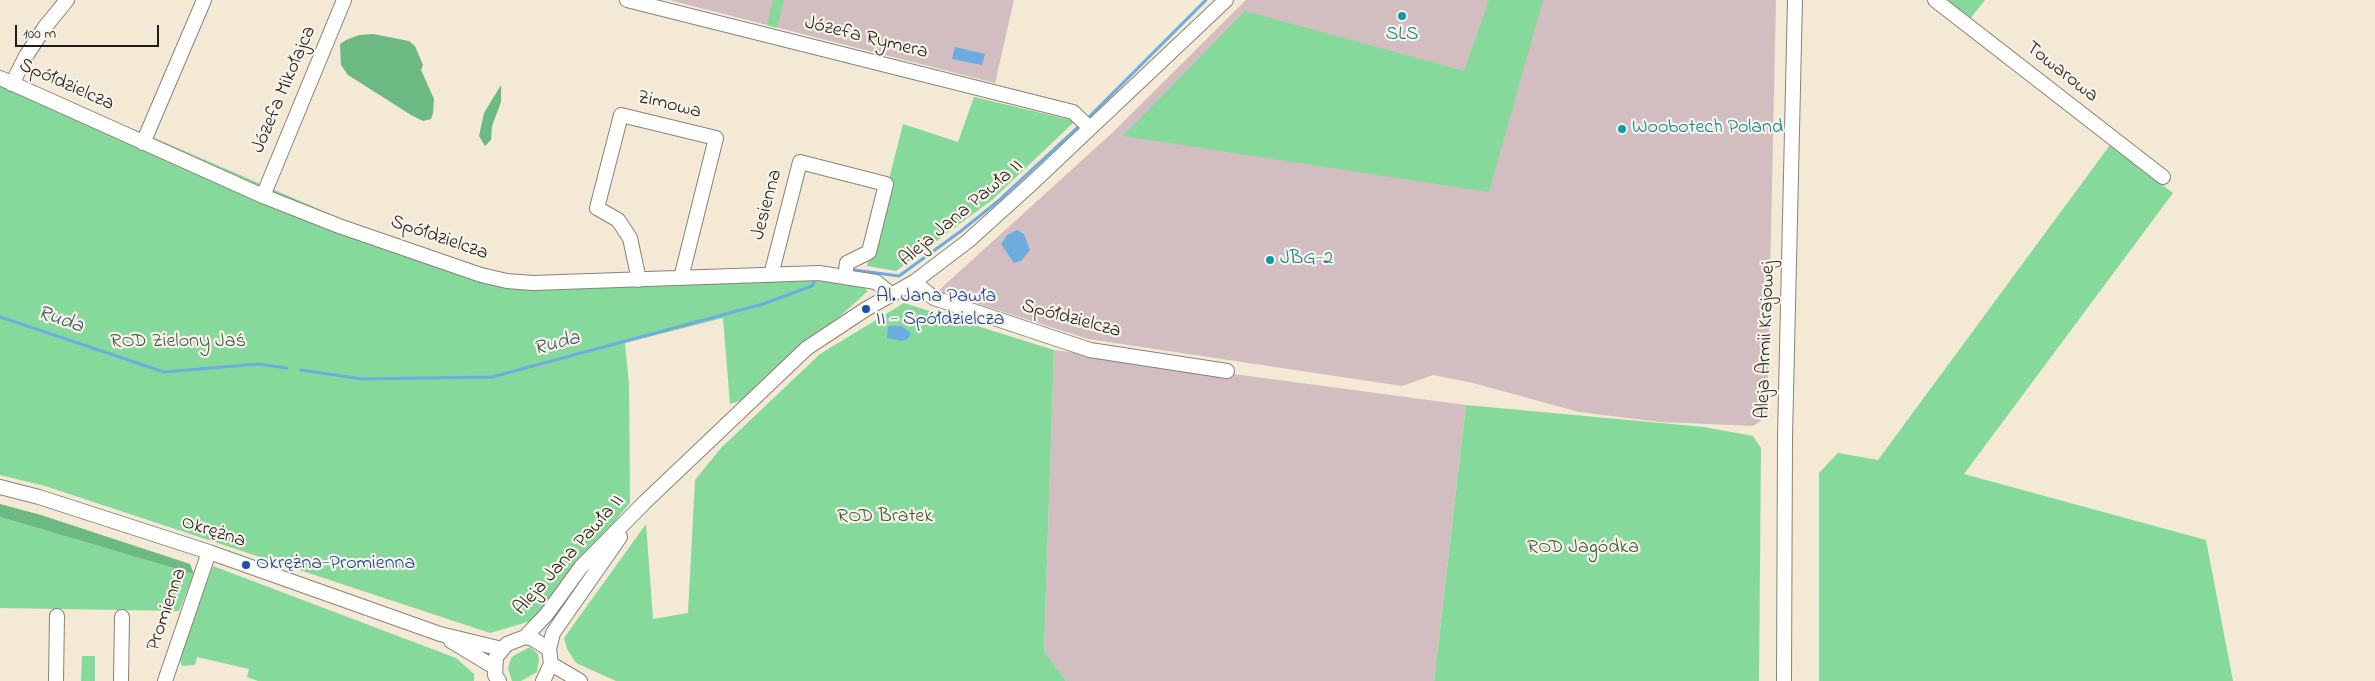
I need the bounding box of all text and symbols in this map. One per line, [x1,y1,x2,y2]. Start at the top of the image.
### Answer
marker: SLS [1396,10,1408,22]
street label: Józefa Rymera [802,12,930,66]
scale bar [18,15,161,47]
text: 100 m [23,23,56,45]
street label: Józefa Mikołajca [247,23,323,157]
place label: SLS [1385,24,1419,48]
street label: Towarowa [2020,37,2102,109]
street label: Spółdzielcza [15,54,117,118]
street label: Zimowa [635,87,703,125]
place label: Woobotech Poland [1632,117,1783,141]
marker: Woobotech Poland [1616,123,1628,135]
street label: Aleja Jana Pawła II [895,155,1029,273]
street label: Jesienna [747,167,789,243]
street label: Spółdzielcza [387,211,491,267]
place label: JBG-2 [1280,248,1333,272]
marker: JBG-2 [1264,254,1276,266]
street label: Aleja Armii Krajowej [1752,261,1782,419]
place label: Al. Jana Pawła II - Spółdzielcza [876,286,1005,333]
street label: Spółdzielcza [1019,295,1123,345]
water label: Ruda [34,301,86,341]
marker: Al. Jana Pawła II - Spółdzielcza [860,303,872,315]
water label: Ruda [531,327,583,363]
park label: ROD Zielony Jaś [110,331,246,355]
street label: Aleja Jana Pawła II [509,491,631,621]
park label: ROD Bratek [837,506,933,530]
street label: Okrężna [178,511,248,555]
park label: ROD Jagódka [1527,537,1639,561]
place label: Okrężna-Promienna [256,553,415,577]
marker: Okrężna-Promienna [240,559,252,571]
street label: Promienna [143,566,193,654]

